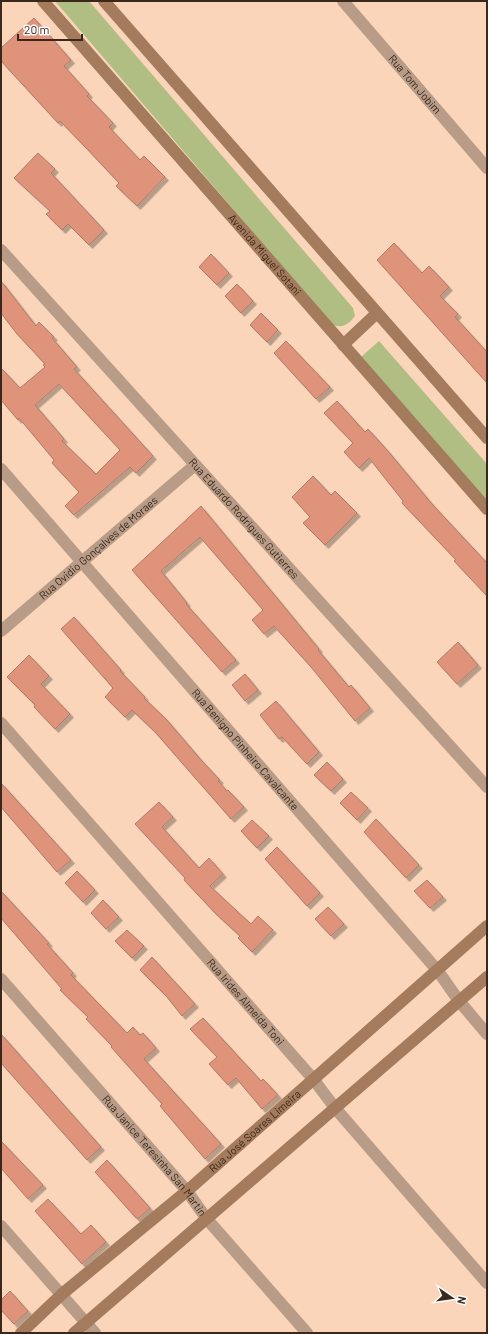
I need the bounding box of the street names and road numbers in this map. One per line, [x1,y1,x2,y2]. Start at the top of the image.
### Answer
street label: Rua Tom Jobim [386,52,444,116]
street label: Avenida Miguel Sotani [226,211,304,298]
street label: Rua Eduardo Rodrigues Gutierres [187,455,302,581]
street label: Rua Ovidio Gonçalves de Moraes [36,493,160,602]
street label: Rua Benigno Pinheiro Cavalcante [189,686,302,813]
street label: Rua Irides Almeida Toni [205,956,287,1048]
street label: Rua José Soares Limeira [206,1087,303,1175]
street label: Rua Janice Teresinha San Martin [100,1092,210,1218]

